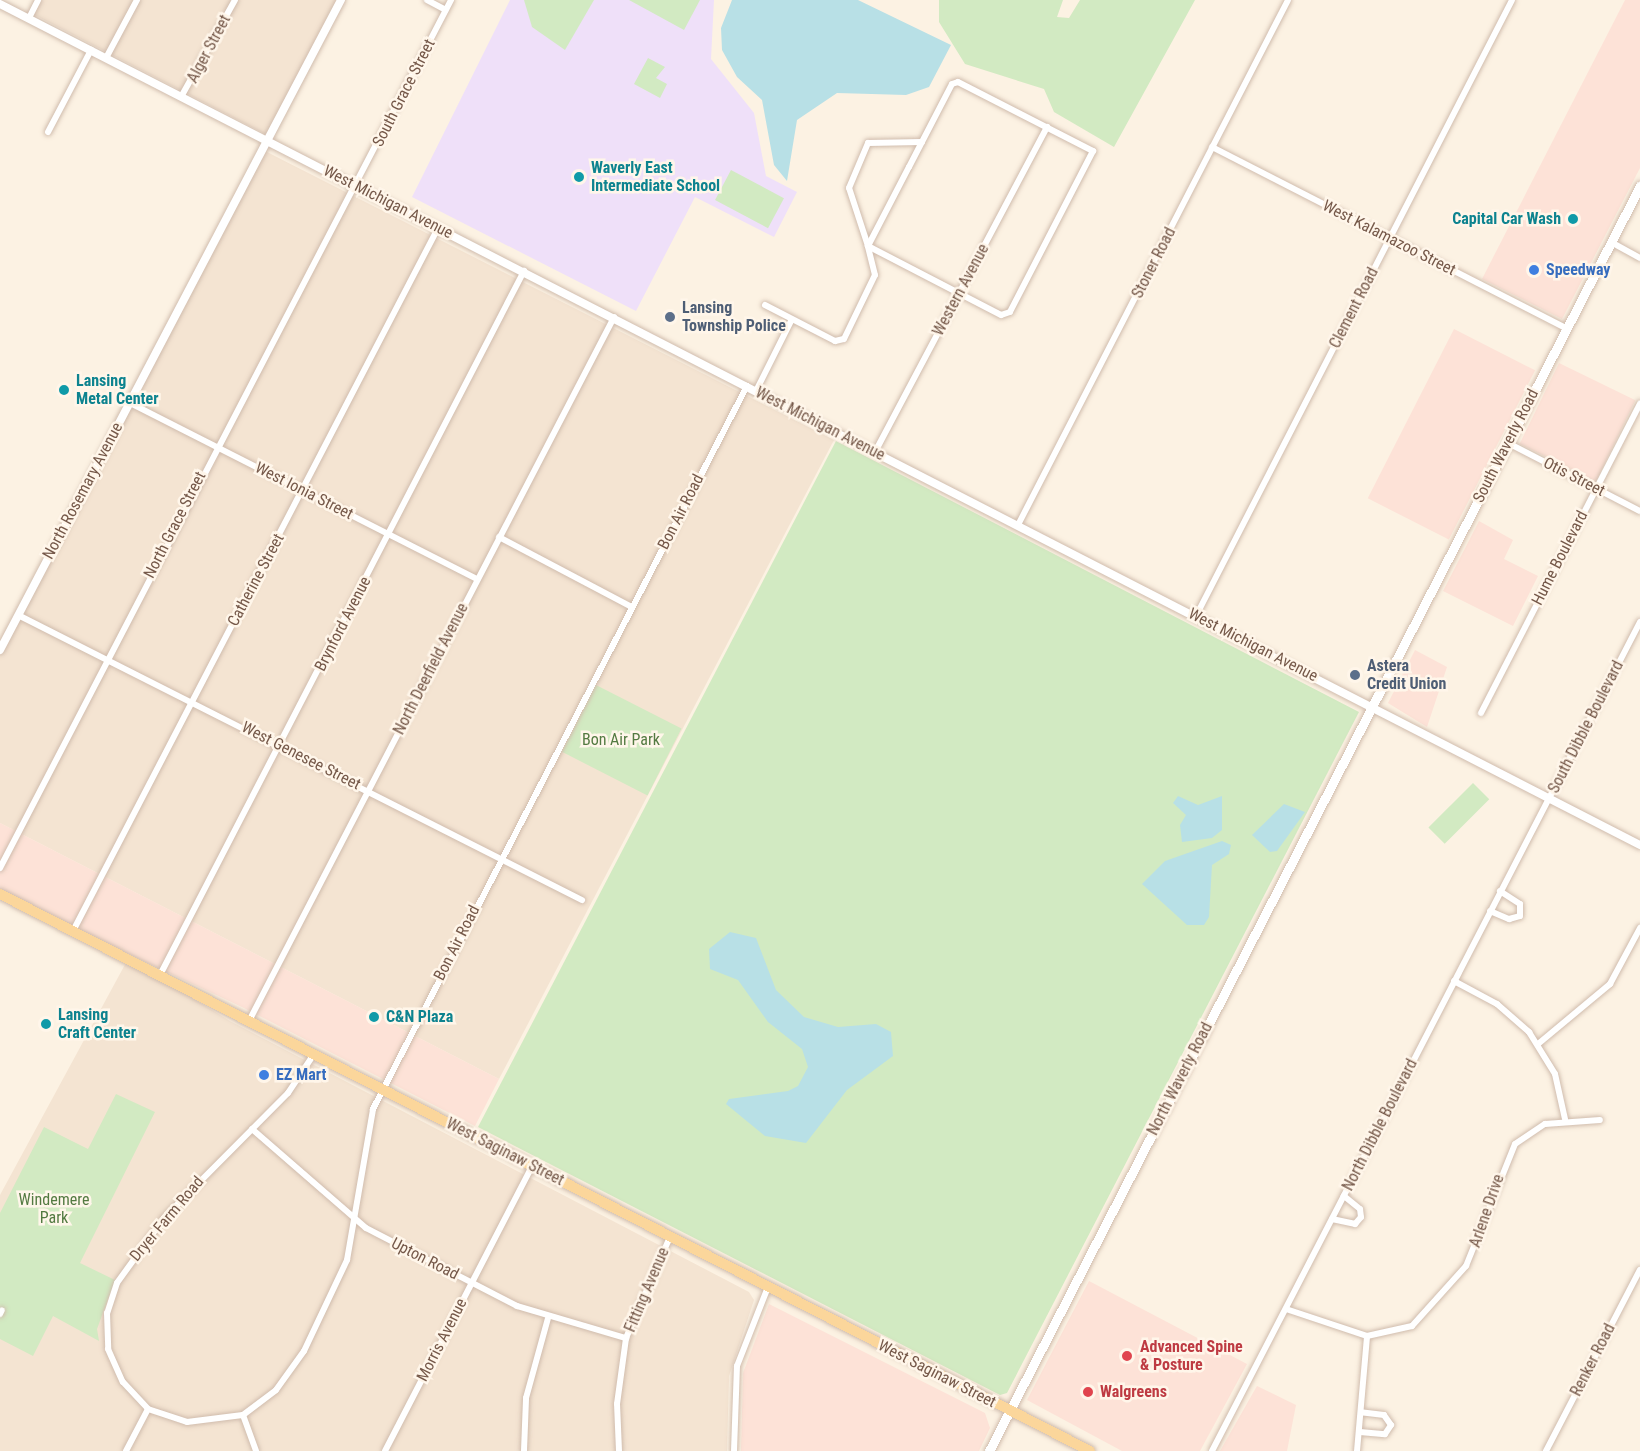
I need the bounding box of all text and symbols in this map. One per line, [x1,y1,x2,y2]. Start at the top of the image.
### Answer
street label: Alger Street [183,12,235,86]
street label: South Grace Street [369,36,439,150]
place label: Waverly East Intermediate School [591,158,720,196]
street label: West Michigan Avenue [320,161,456,243]
marker: Waverly East Intermediate School [572,170,586,184]
street label: West Kalamazoo Street [1319,196,1459,280]
place label: Capital Car Wash [1452,209,1561,229]
marker: Capital Car Wash [1566,212,1580,226]
street label: Stoner Road [1128,224,1180,302]
street label: Western Avenue [929,241,993,339]
place label: Speedway [1546,260,1610,280]
marker: Speedway [1527,263,1541,277]
street label: Clement Road [1325,264,1383,352]
place label: Lansing Township Police [682,298,786,336]
marker: Lansing Township Police [663,310,677,324]
place label: Lansing Metal Center [76,371,158,409]
marker: Lansing Metal Center [57,383,71,397]
street label: West Michigan Avenue [752,383,888,465]
street label: South Waverly Road [1469,386,1543,506]
street label: North Rosemary Avenue [39,419,127,563]
street label: Otis Street [1540,453,1608,501]
street label: West Ionia Street [252,458,356,524]
street label: North Grace Street [140,468,210,582]
street label: Bon Air Road [654,471,708,553]
street label: Hume Boulevard [1528,508,1592,608]
street label: Catherine Street [224,531,288,629]
street label: Brynford Avenue [311,573,375,675]
street label: North Deerfield Avenue [390,600,472,738]
street label: West Michigan Avenue [1185,604,1321,686]
place label: Astera Credit Union [1367,656,1446,694]
street label: South Dibble Boulevard [1544,657,1628,797]
marker: Astera Credit Union [1348,668,1362,682]
street label: West Genesee Street [238,718,364,794]
park label: Bon Air Park [582,730,660,750]
street label: Bon Air Road [430,902,484,984]
place label: Lansing Craft Center [58,1005,136,1043]
place label: C&N Plaza [386,1007,453,1027]
marker: C&N Plaza [367,1010,381,1024]
marker: Lansing Craft Center [39,1017,53,1031]
street label: North Waverly Road [1143,1019,1217,1139]
street label: North Dibble Boulevard [1338,1056,1422,1194]
place label: EZ Mart [276,1065,326,1085]
marker: EZ Mart [257,1068,271,1082]
street label: West Saginaw Street [443,1114,567,1190]
street label: Arlene Drive [1466,1172,1508,1250]
street label: Dryer Farm Road [126,1173,208,1265]
park label: Windemere Park [19,1190,89,1228]
street label: Upton Road [388,1234,462,1284]
street label: Fitting Avenue [621,1245,673,1335]
street label: Morris Avenue [413,1295,471,1385]
street label: Renker Road [1567,1320,1619,1400]
street label: West Saginaw Street [875,1336,999,1412]
place label: Advanced Spine & Posture [1140,1337,1243,1375]
marker: Advanced Spine & Posture [1118,1347,1136,1365]
place label: Walgreens [1100,1382,1167,1402]
marker: Walgreens [1081,1385,1095,1399]

